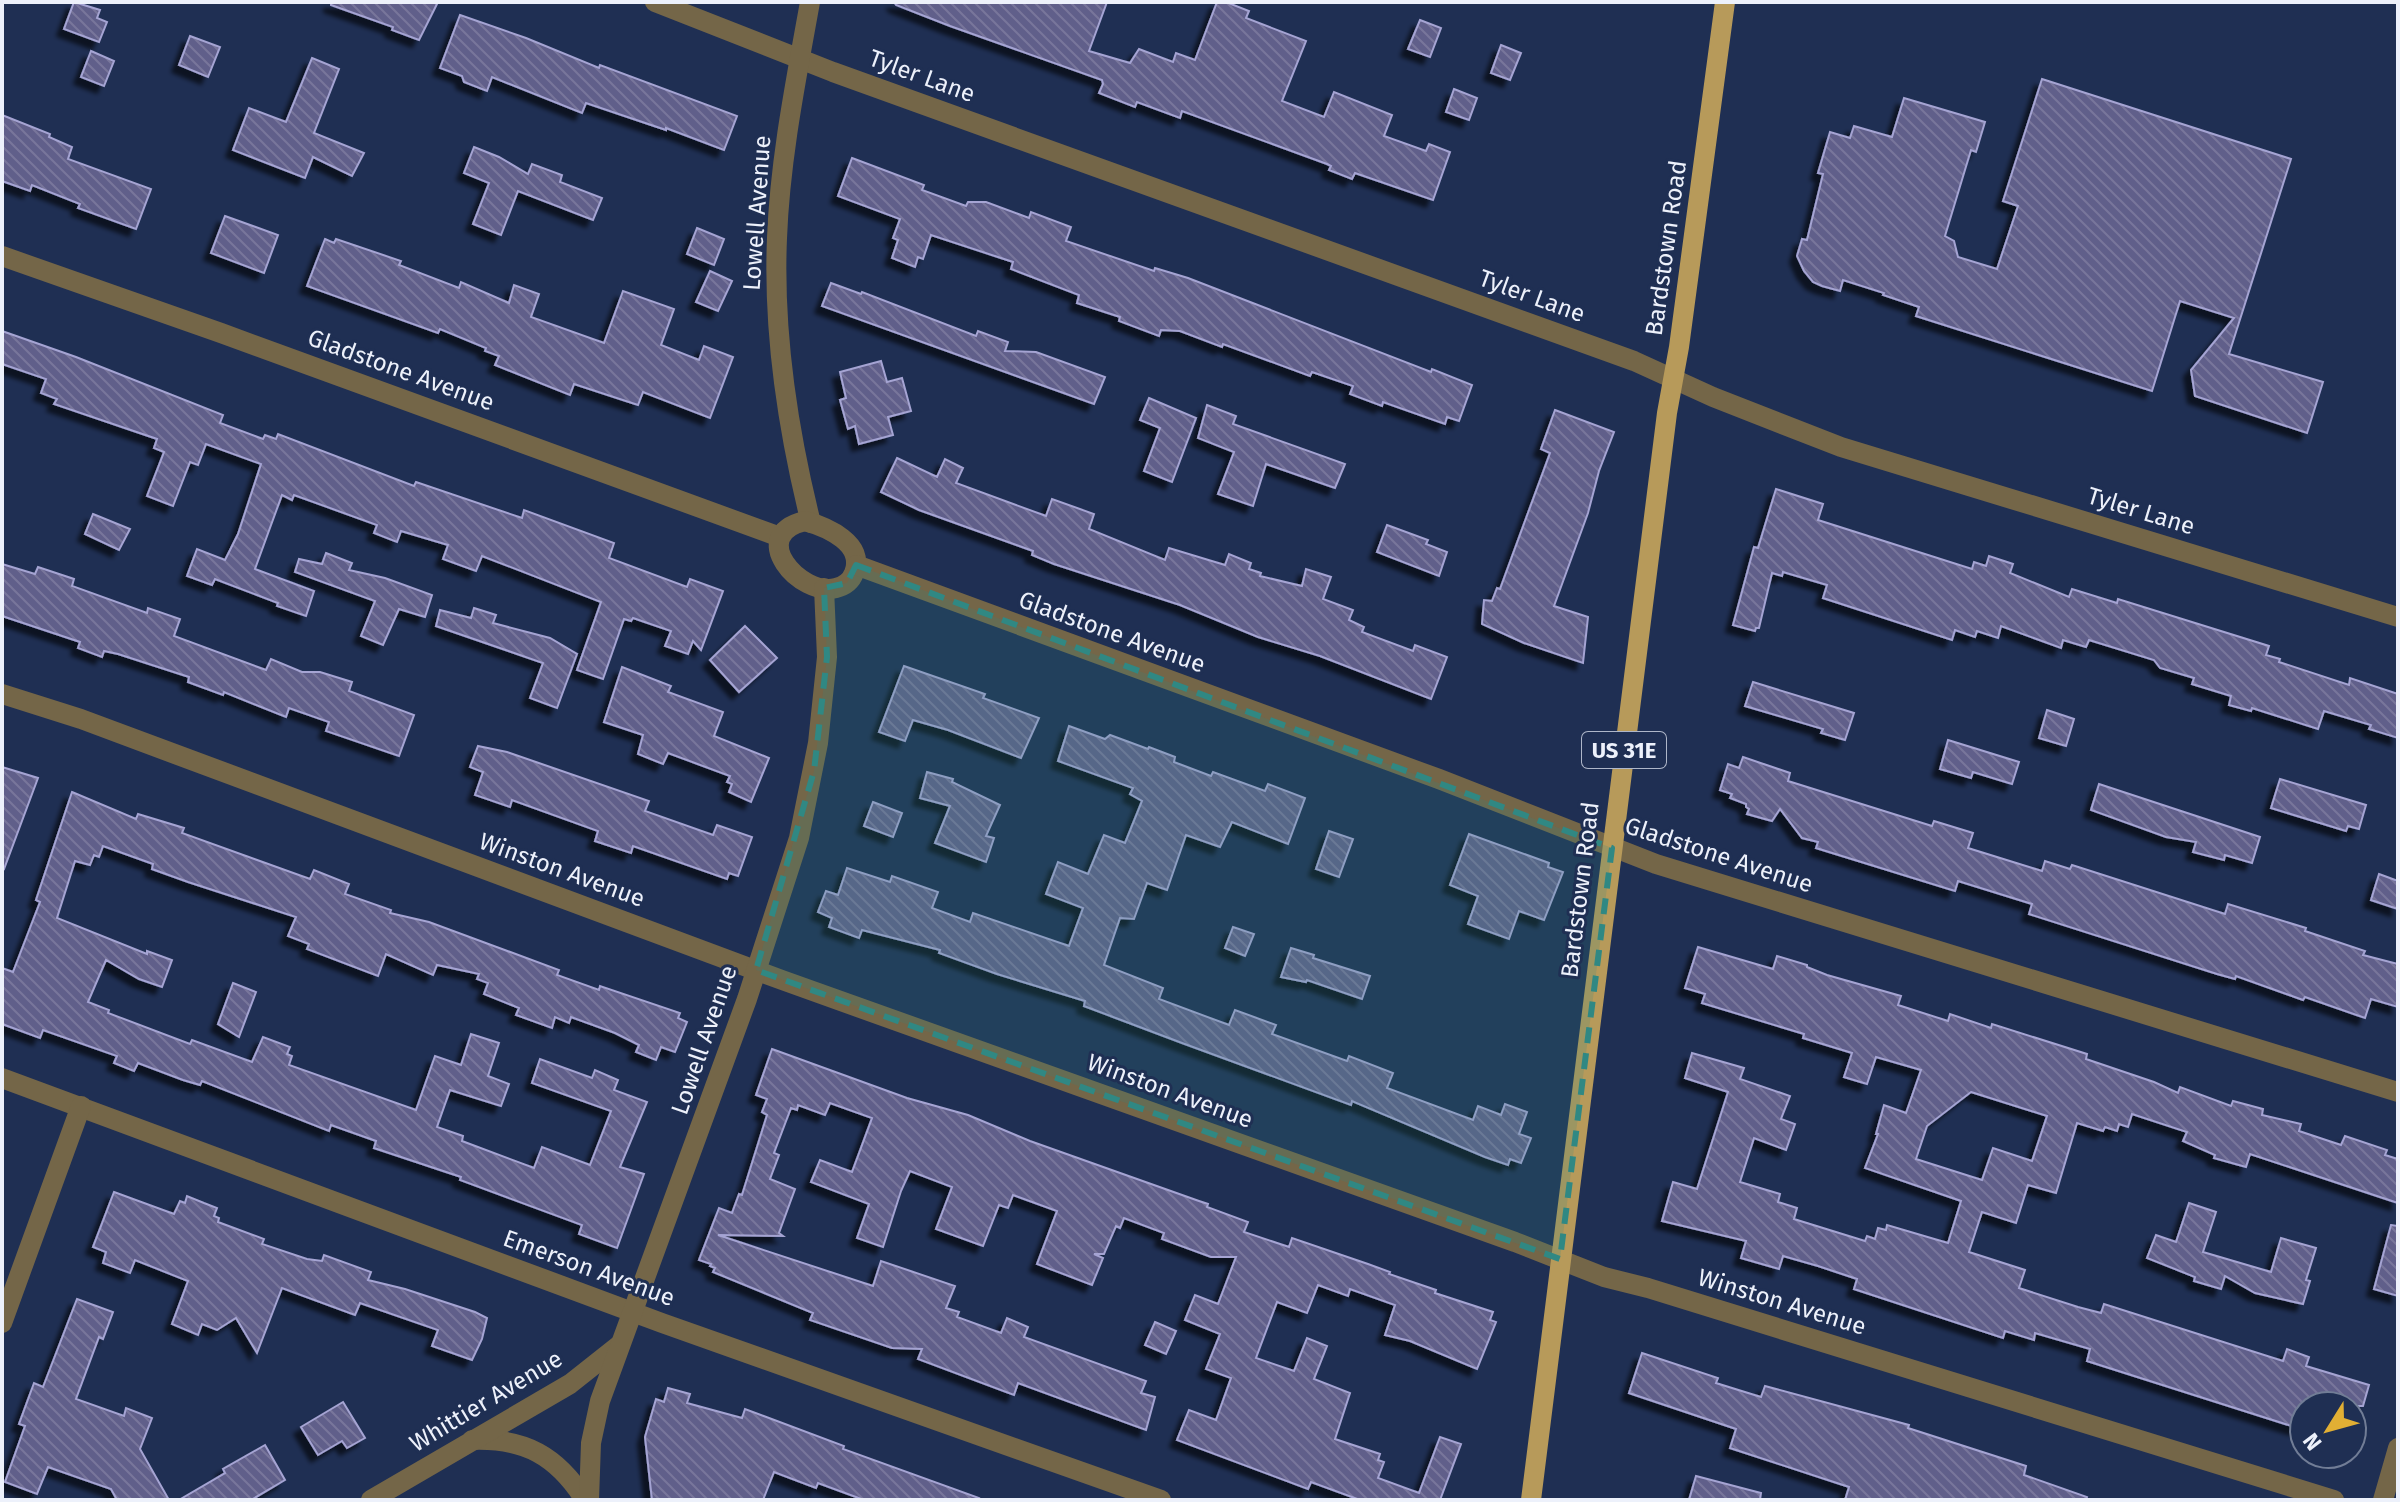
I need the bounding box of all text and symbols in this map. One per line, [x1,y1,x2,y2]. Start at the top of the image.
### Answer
street label: Tyler Lane [865,44,979,108]
street label: Lowell Avenue [738,134,776,292]
street label: Bardstown Road [1640,158,1692,338]
street label: Tyler Lane [1475,264,1589,328]
street label: Gladstone Avenue [304,323,498,417]
street label: Tyler Lane [2084,481,2198,541]
street label: Gladstone Avenue [1015,585,1209,679]
road number: US 31E [1582,732,1666,768]
street label: Bardstown Road [1555,800,1605,980]
street label: Gladstone Avenue [1621,811,1817,899]
street label: Winston Avenue [475,827,649,913]
street label: Lowell Avenue [665,962,743,1118]
street label: Winston Avenue [1083,1048,1257,1134]
street label: Emerson Avenue [499,1224,679,1312]
street label: Winston Avenue [1695,1263,1869,1341]
street label: Whittier Avenue [405,1344,567,1458]
north arrow [2288,1390,2368,1470]
text: N [2297,1428,2328,1456]

